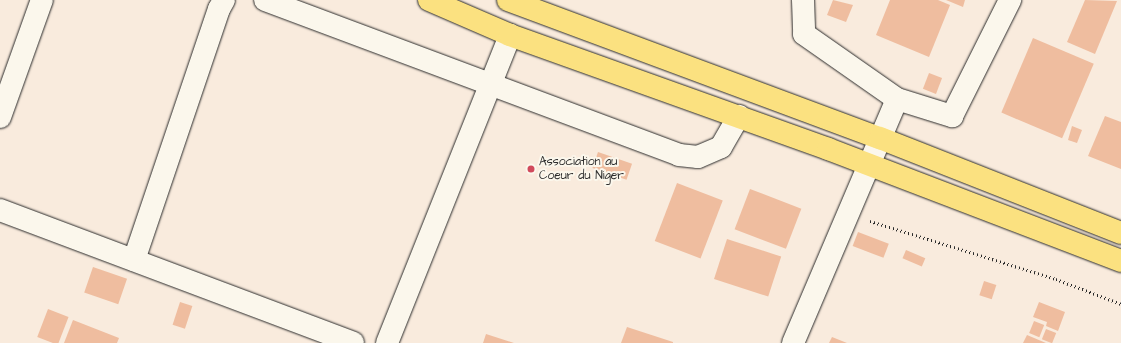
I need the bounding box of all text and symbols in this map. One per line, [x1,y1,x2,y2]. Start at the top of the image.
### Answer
place label: Association au Coeur du Niger [539,155,624,183]
marker: Association au Coeur du Niger [526,164,536,174]

